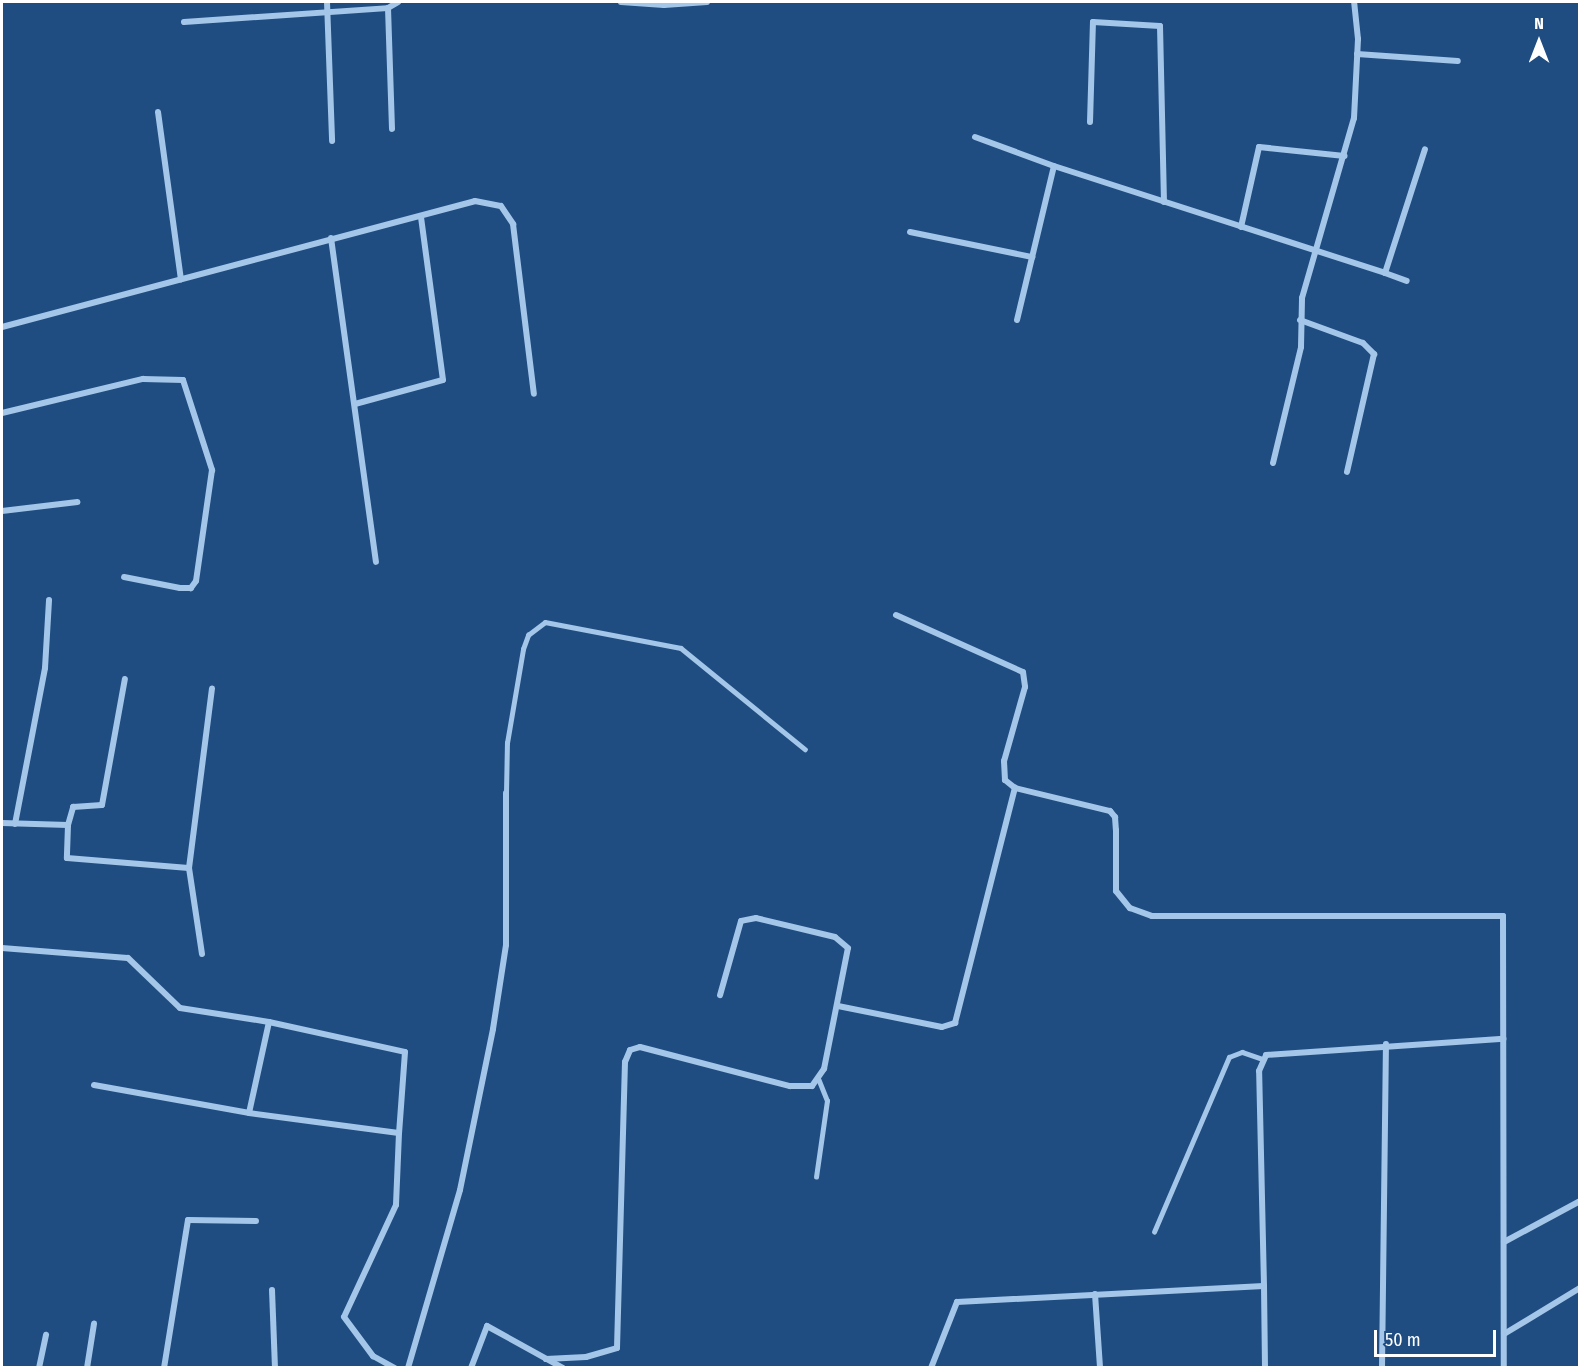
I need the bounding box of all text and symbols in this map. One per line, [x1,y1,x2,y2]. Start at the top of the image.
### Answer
north arrow [1509,12,1569,72]
text: N [1534,14,1544,33]
scale bar [1377,1318,1498,1356]
text: 50 m [1385,1329,1421,1351]

